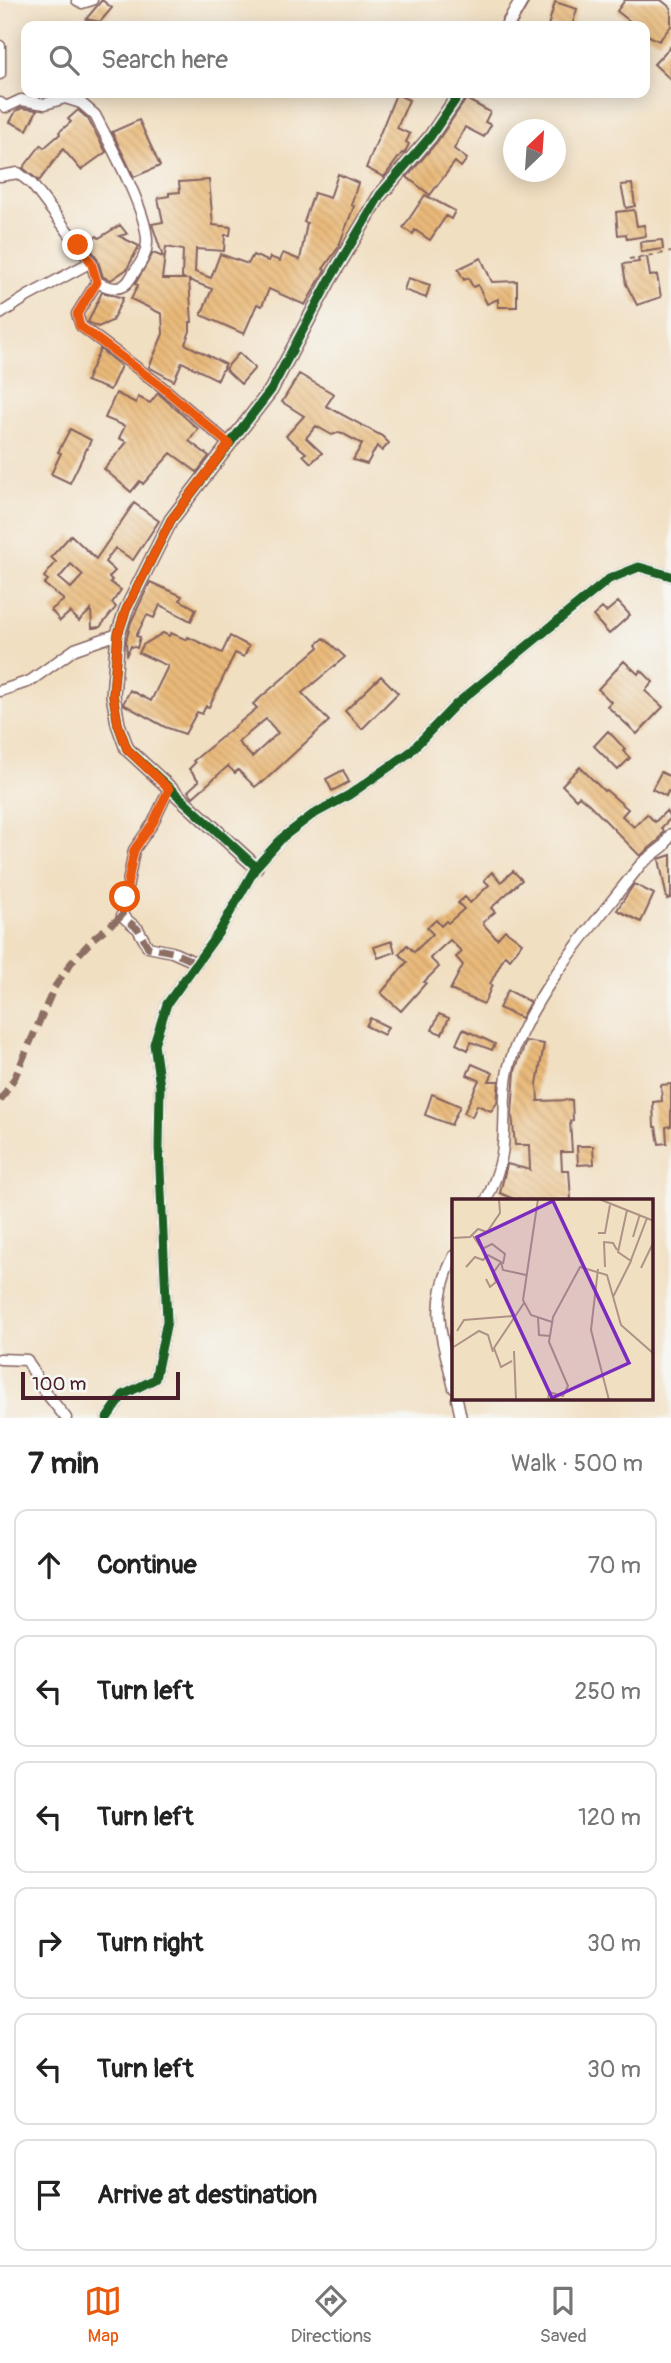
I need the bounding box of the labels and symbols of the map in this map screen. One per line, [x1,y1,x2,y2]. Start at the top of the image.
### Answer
north arrow [503,119,566,182]
route end [62,229,93,260]
route start [109,881,140,912]
inset map [452,1199,654,1400]
scale bar [21,1369,180,1401]

